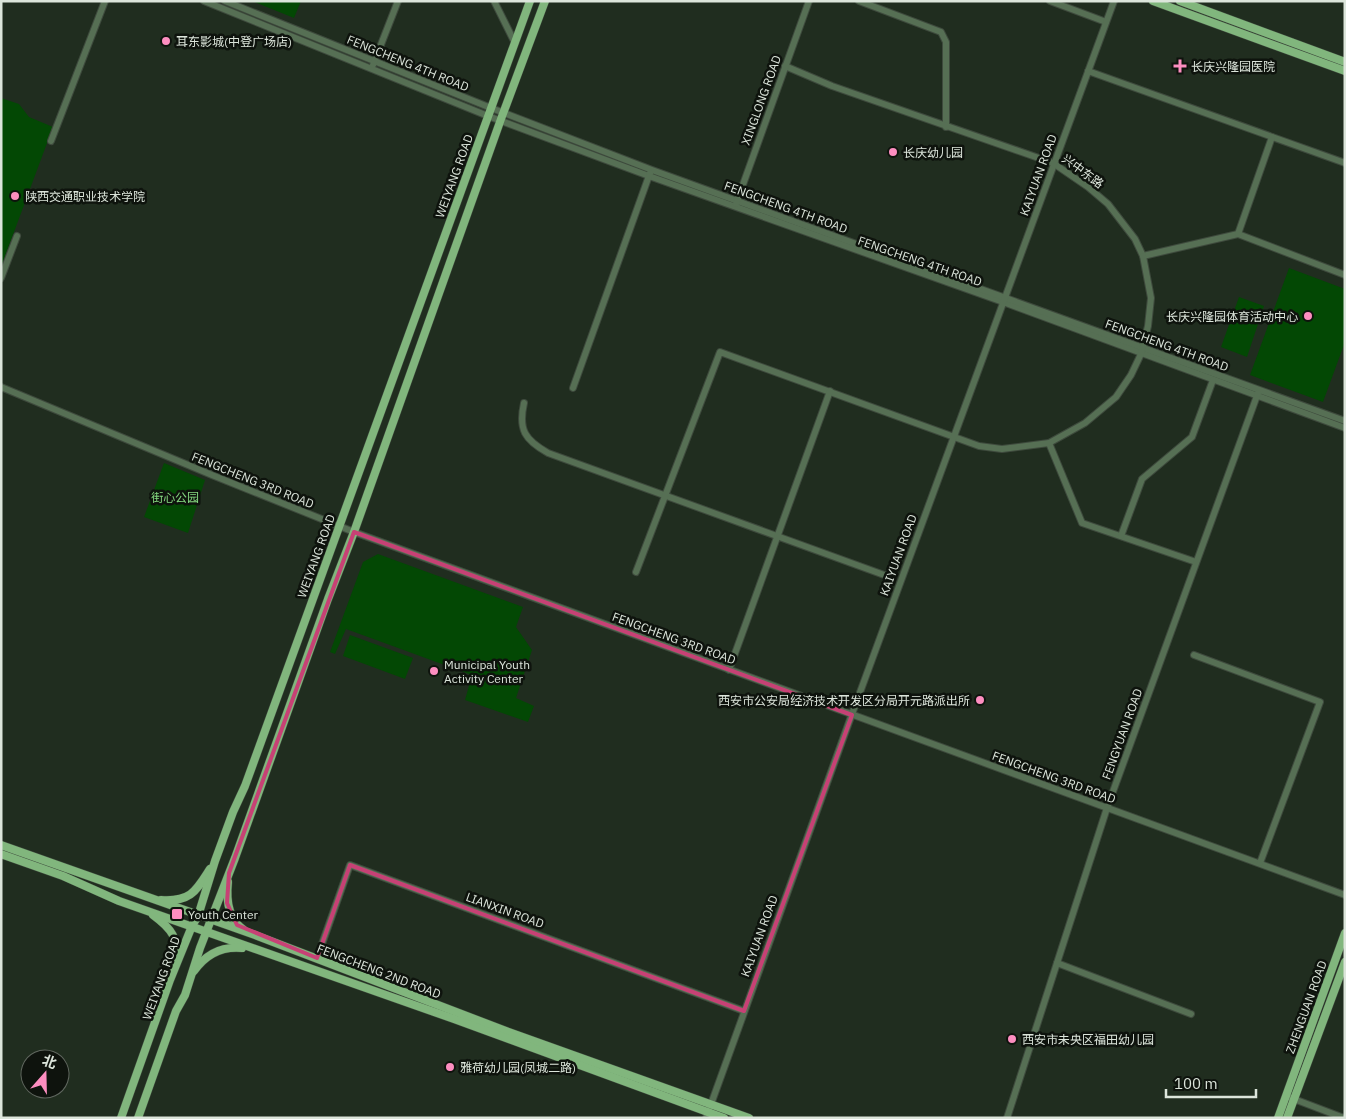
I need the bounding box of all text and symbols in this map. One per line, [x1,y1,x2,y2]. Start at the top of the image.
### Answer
street label: FENGCHENG 4TH ROAD [345,32,471,94]
place label: 耳东影城(中登广场店) [176,34,292,49]
marker: 耳东影城(中登广场店) [160,35,172,47]
street label: XINGLONG ROAD [738,53,784,147]
marker: 长庆兴隆园医院 [1173,59,1187,73]
place label: 长庆兴隆园医院 [1191,59,1275,74]
street label: WEIYANG ROAD [432,132,476,220]
street label: KAIYUAN ROAD [1016,132,1060,218]
place label: 长庆幼儿园 [903,145,963,160]
marker: 长庆幼儿园 [887,146,899,158]
street label: 兴中东路 [1059,151,1107,191]
street label: FENGCHENG 4TH ROAD [722,178,850,236]
place label: 陕西交通职业技术学院 [25,189,145,204]
marker: 陕西交通职业技术学院 [9,190,21,202]
street label: FENGCHENG 4TH ROAD [856,233,984,289]
place label: 长庆兴隆园体育活动中心 [1166,309,1298,324]
marker: 长庆兴隆园体育活动中心 [1302,310,1314,322]
street label: FENGCHENG 4TH ROAD [1103,316,1231,374]
street label: FENGCHENG 3RD ROAD [190,449,316,511]
park label: 街心公园 [151,490,199,505]
street label: WEIYANG ROAD [294,512,338,600]
street label: KAIYUAN ROAD [876,512,920,598]
street label: FENGCHENG 3RD ROAD [610,609,738,667]
place label: Municipal Youth Activity Center [444,657,530,686]
marker: Municipal Youth Activity Center [428,665,440,677]
street label: FENGYUAN ROAD [1099,686,1145,782]
place label: 西安市公安局经济技术开发区分局开元路派出所 [718,693,970,708]
marker: 西安市公安局经济技术开发区分局开元路派出所 [974,694,986,706]
street label: FENGCHENG 3RD ROAD [990,748,1118,806]
street label: LIANXIN ROAD [464,889,546,931]
street label: KAIYUAN ROAD [737,893,781,979]
marker: Youth Center [170,907,184,921]
place label: Youth Center [188,907,259,922]
street label: WEIYANG ROAD [139,934,183,1022]
street label: FENGCHENG 2ND ROAD [315,940,443,1002]
street label: ZHENGUAN ROAD [1282,958,1330,1056]
place label: 西安市未央区福田幼儿园 [1022,1032,1154,1047]
marker: 西安市未央区福田幼儿园 [1006,1033,1018,1045]
north arrow [20,1049,70,1099]
text: 北 [40,1051,59,1073]
place label: 雅荷幼儿园(凤城二路) [460,1060,576,1075]
marker: 雅荷幼儿园(凤城二路) [444,1061,456,1073]
scale bar [1166,1066,1256,1098]
text: 100 m [1174,1074,1218,1093]

